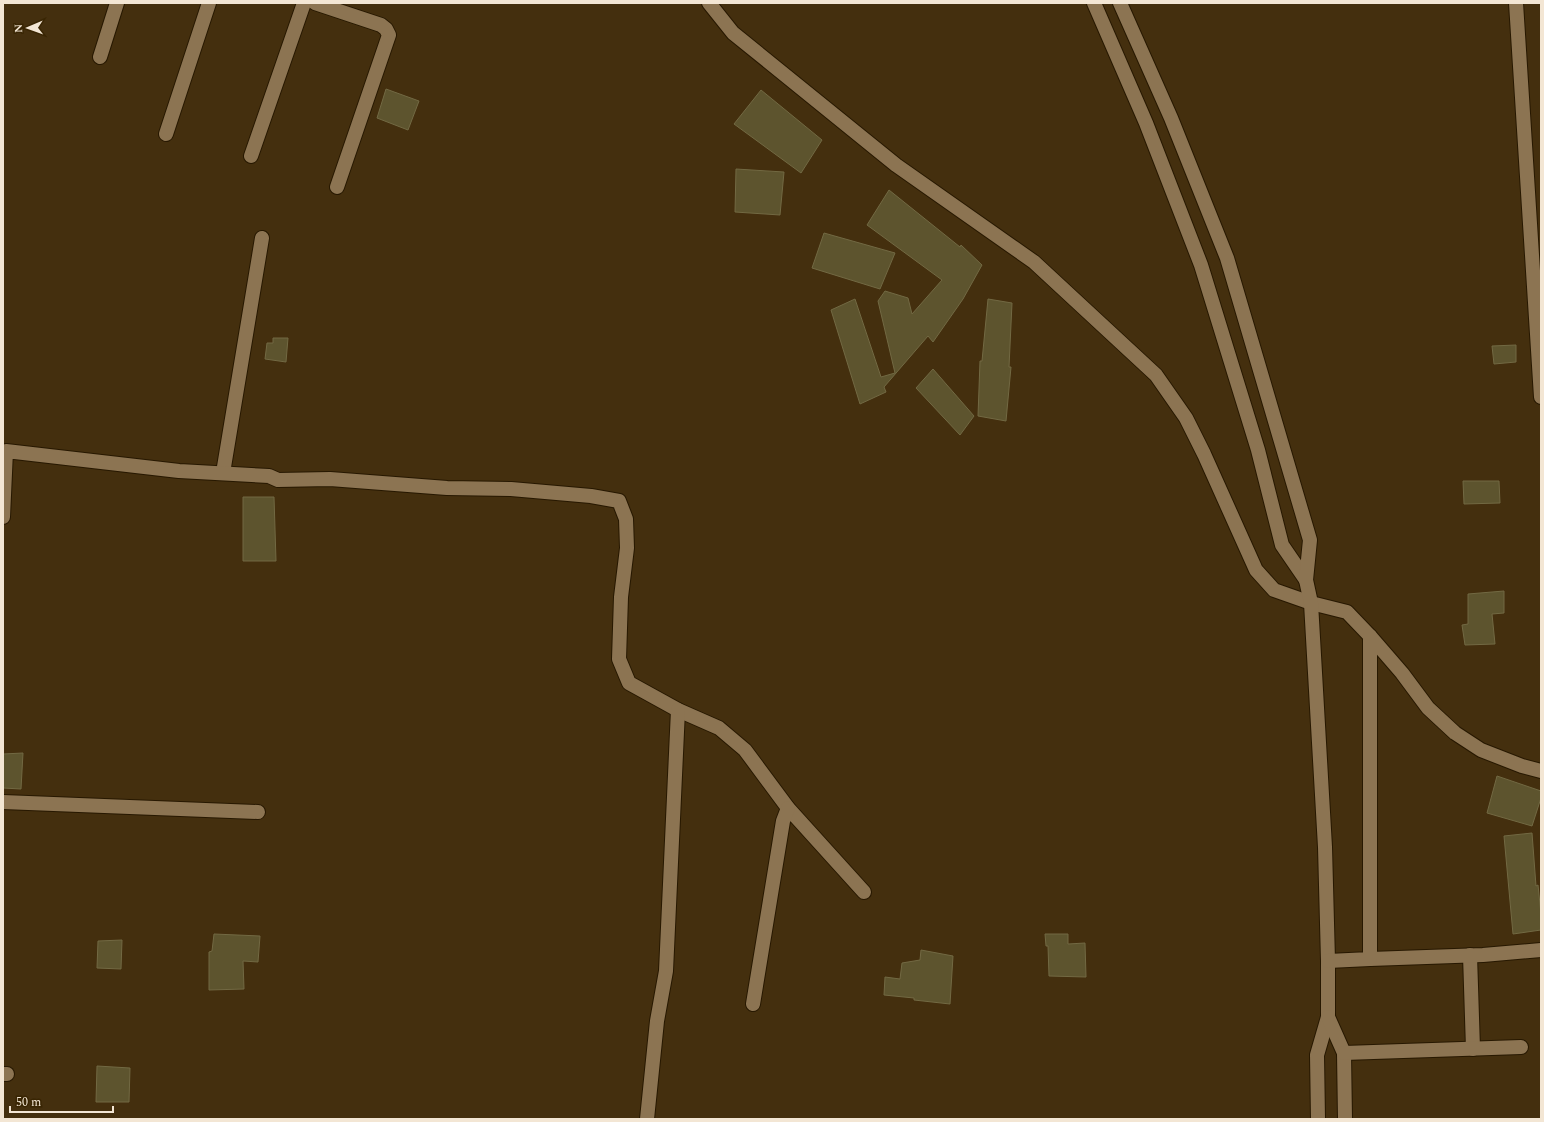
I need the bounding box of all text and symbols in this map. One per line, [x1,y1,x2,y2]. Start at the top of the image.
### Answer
north arrow [8,8,48,48]
text: N [10,24,27,33]
scale bar [10,1088,113,1114]
text: 50 m [16,1093,41,1112]

